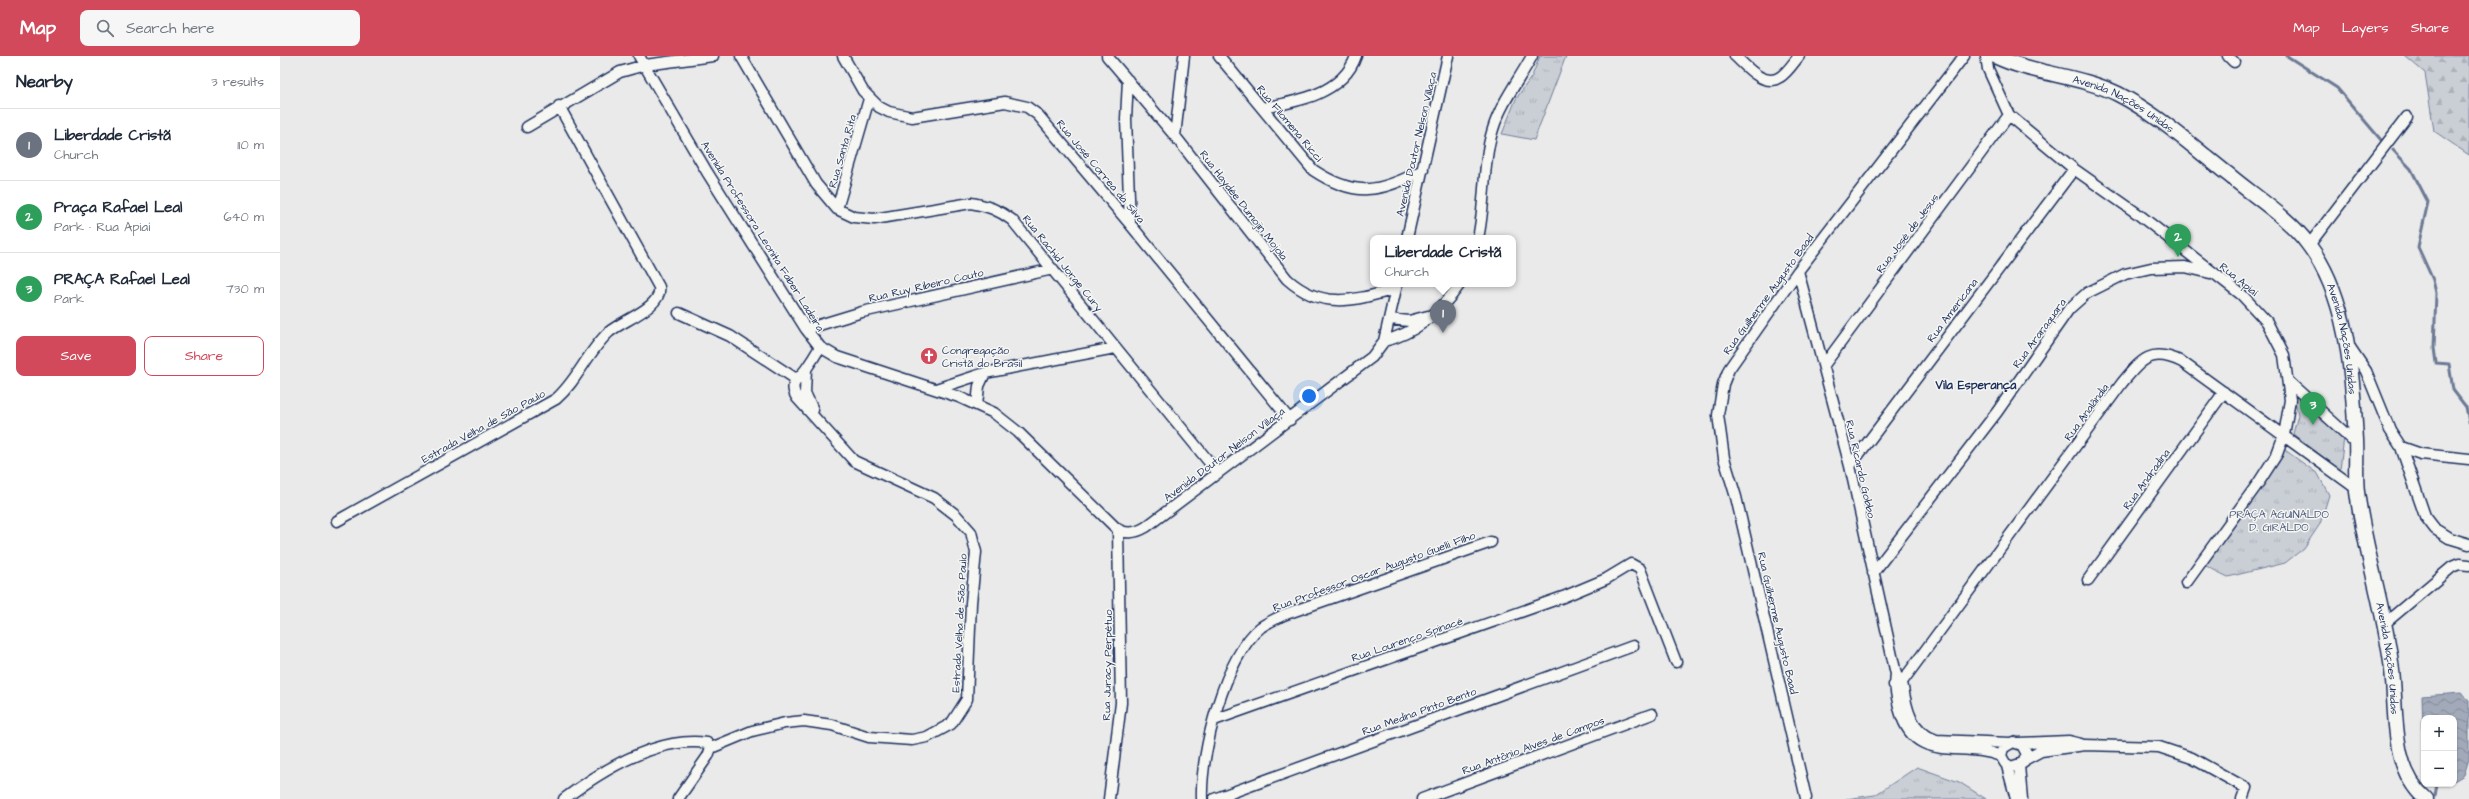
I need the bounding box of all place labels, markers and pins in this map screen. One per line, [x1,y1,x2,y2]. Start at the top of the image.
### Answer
pin: 2 [2165,224,2191,257]
pin: 1 [1430,300,1456,333]
place label: Congregação Cristã do Brasil [942,343,1022,371]
church icon: Congregação Cristã do Brasil [919,346,939,366]
pin: 3 [2300,392,2326,425]

